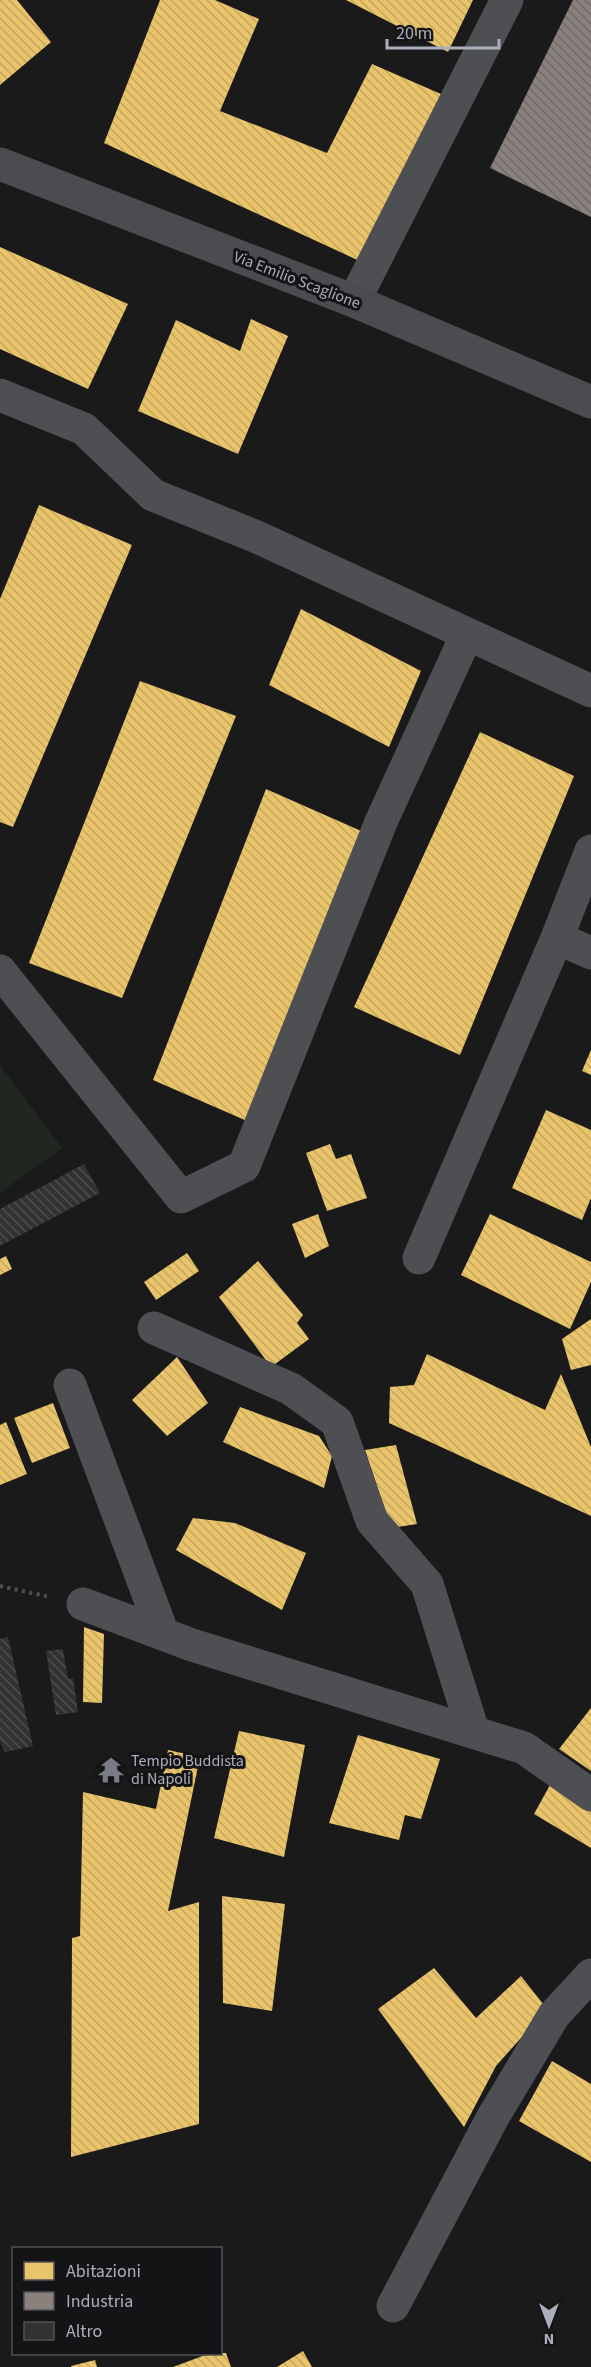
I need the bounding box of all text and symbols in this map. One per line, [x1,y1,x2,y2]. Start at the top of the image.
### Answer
scale bar [387,12,500,50]
text: 20 m [396,21,432,46]
street label: Via Emilio Scaglione [230,246,364,314]
place label: Tempio Buddista di Napoli [131,1750,244,1790]
temple icon: Tempio Buddista di Napoli [96,1755,126,1785]
legend [12,2247,222,2355]
text: Abitazioni [66,2259,141,2284]
text: Industria [66,2289,133,2314]
north arrow [519,2295,579,2355]
text: Altro [66,2319,102,2344]
text: N [544,2328,554,2350]

